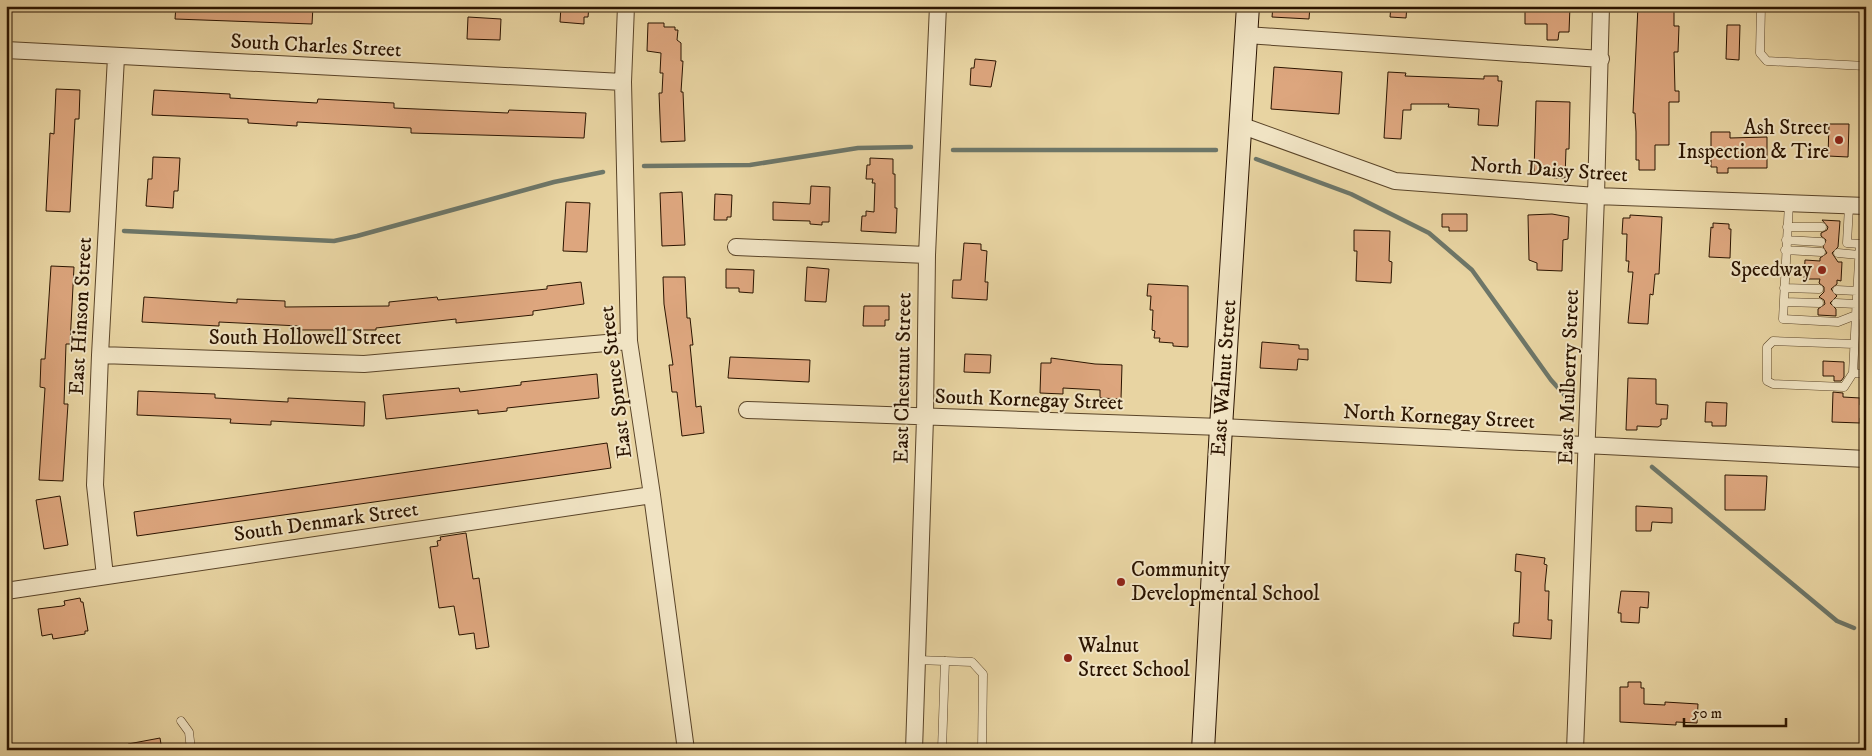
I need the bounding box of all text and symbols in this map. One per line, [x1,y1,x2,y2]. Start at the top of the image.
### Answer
street label: South Charles Street [230,29,402,63]
place label: Ash Street Inspection & Tire [1678,115,1829,165]
marker: Ash Street Inspection & Tire [1833,134,1845,146]
street label: North Daisy Street [1469,152,1629,189]
street label: East Hinson Street [64,236,98,396]
place label: Speedway [1730,257,1813,283]
marker: Speedway [1816,264,1828,276]
street label: East Mulberry Street [1553,289,1585,465]
street label: East Chestnut Street [889,292,917,464]
street label: East Walnut Street [1206,298,1242,457]
street label: East Spruce Street [594,304,638,460]
street label: South Hollowell Street [209,325,402,351]
street label: South Kornegay Street [934,384,1124,416]
street label: North Kornegay Street [1342,399,1536,435]
street label: South Denmark Street [232,496,420,548]
place label: Community Developmental School [1131,557,1320,607]
marker: Community Developmental School [1115,576,1127,588]
place label: Walnut Street School [1077,633,1191,683]
marker: Walnut Street School [1062,652,1074,664]
scale bar [1684,696,1787,728]
text: 50 m [1692,704,1722,723]

